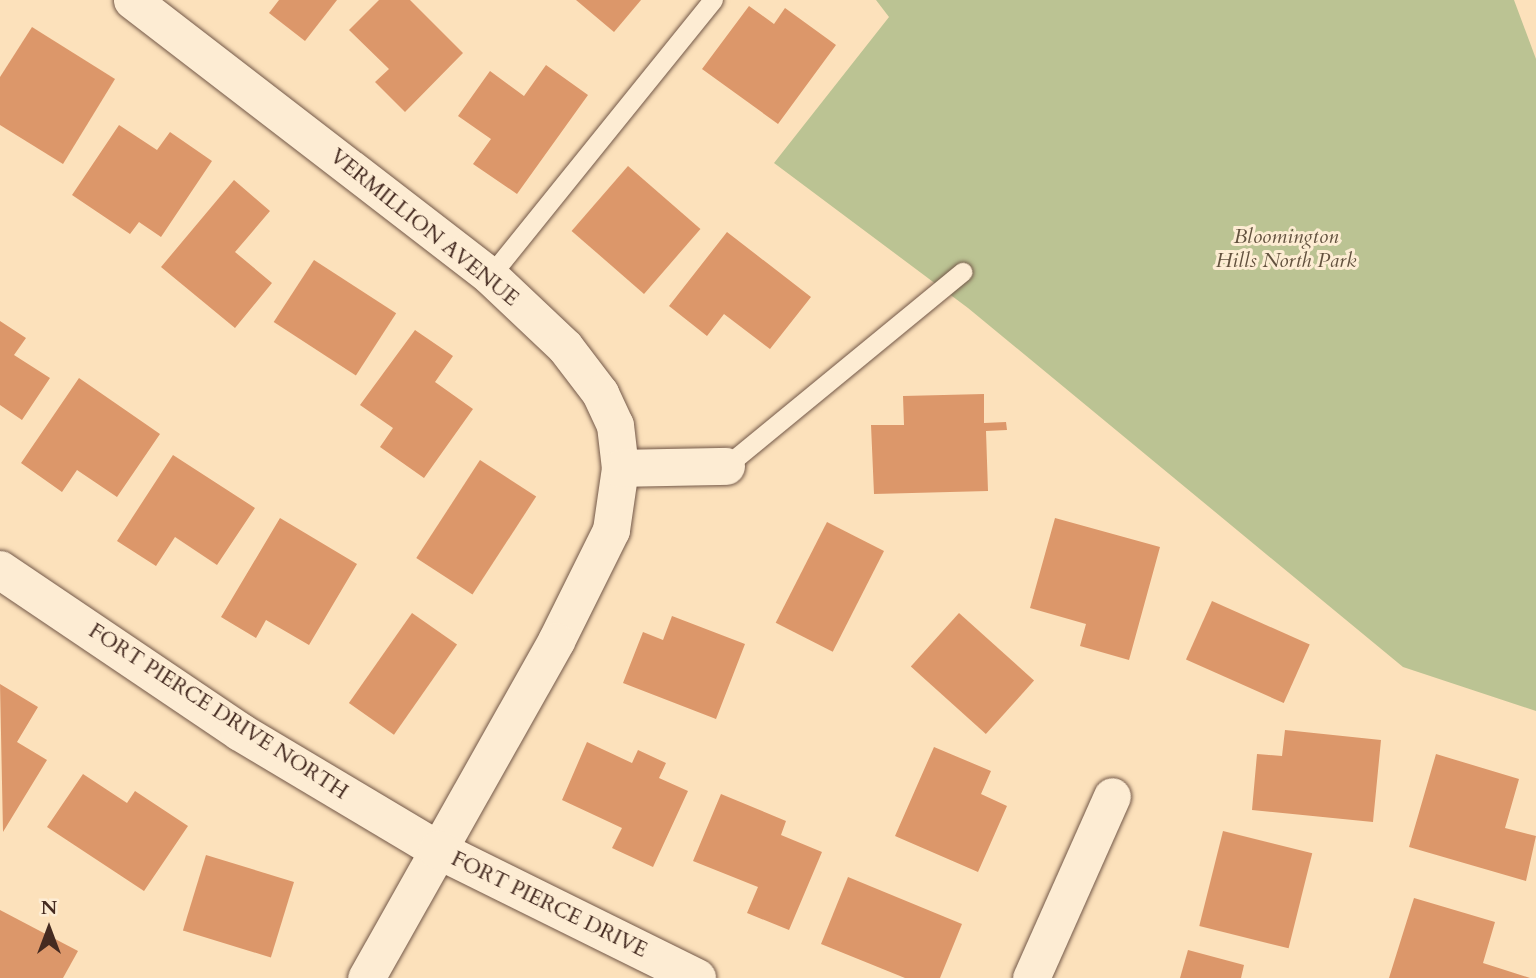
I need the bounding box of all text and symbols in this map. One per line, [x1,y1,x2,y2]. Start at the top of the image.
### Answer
street label: VERMILLION AVENUE [325,144,523,312]
park label: Bloomington Hills North Park [1216,224,1356,274]
street label: FORT PIERCE DRIVE NORTH [84,619,352,805]
street label: FORT PIERCE DRIVE [447,847,651,963]
north arrow [14,894,84,964]
text: N [41,895,57,921]

